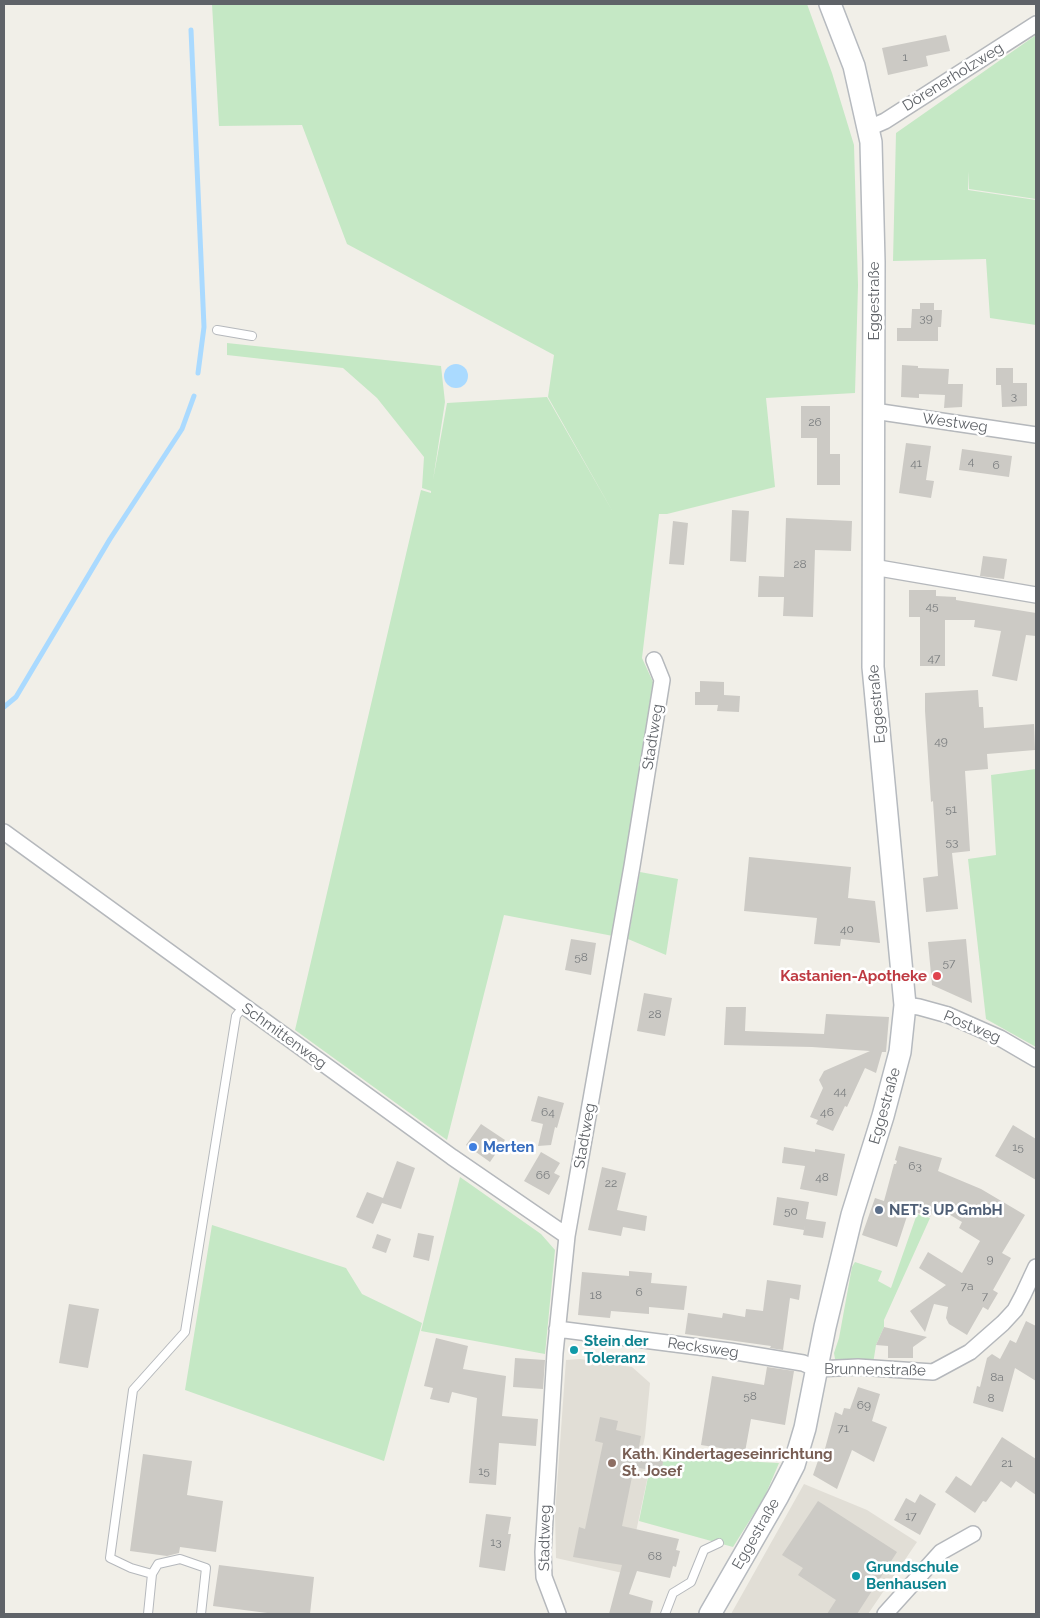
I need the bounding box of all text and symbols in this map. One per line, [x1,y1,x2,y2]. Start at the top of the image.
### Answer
street label: Dörenerholzweg [899,39,1007,115]
house number: 1 [902,50,908,64]
street label: Eggestraße [865,261,883,341]
house number: 39 [919,311,933,325]
house number: 3 [1011,389,1017,403]
street label: Westweg [921,410,989,436]
house number: 26 [808,415,822,429]
house number: 4 [968,454,974,468]
house number: 41 [910,456,922,470]
house number: 6 [992,458,1000,472]
house number: 28 [793,557,807,571]
house number: 45 [925,599,939,613]
house number: 47 [928,651,940,665]
street label: Eggestraße [865,664,889,744]
street label: Stadtweg [639,703,667,771]
house number: 49 [934,734,948,748]
house number: 51 [945,802,957,816]
house number: 53 [946,835,958,849]
house number: 40 [840,922,854,936]
house number: 58 [574,950,588,964]
house number: 57 [943,956,955,970]
place label: Kastanien-Apotheke [780,967,927,985]
marker: Kastanien-Apotheke [931,970,943,982]
street label: Schmittenweg [238,999,330,1073]
house number: 28 [648,1007,662,1021]
street label: Postweg [941,1007,1003,1047]
street label: Eggestraße [865,1066,905,1146]
house number: 44 [833,1084,847,1098]
street label: Stadtweg [570,1102,600,1170]
house number: 64 [541,1105,555,1119]
house number: 46 [820,1105,834,1119]
place label: Merten [483,1138,534,1156]
house number: 15 [1012,1140,1024,1154]
marker: Merten [467,1141,479,1153]
house number: 63 [908,1159,922,1173]
house number: 66 [536,1168,550,1182]
house number: 48 [815,1170,829,1184]
house number: 22 [605,1176,617,1190]
place label: NET's UP GmbH [889,1201,1003,1219]
house number: 50 [784,1204,798,1218]
marker: NET's UP GmbH [873,1204,885,1216]
house number: 9 [986,1252,994,1266]
house number: 7a [961,1279,973,1293]
house number: 6 [635,1285,643,1299]
house number: 18 [590,1288,602,1302]
house number: 7 [982,1289,988,1303]
place label: Stein der Toleranz [584,1332,649,1367]
street label: Recksweg [666,1334,740,1362]
marker: Stein der Toleranz [568,1344,580,1356]
street label: Brunnenstraße [824,1360,926,1380]
house number: 8a [990,1370,1004,1384]
house number: 58 [743,1389,757,1403]
house number: 8 [987,1391,995,1405]
house number: 69 [857,1398,871,1412]
house number: 71 [837,1421,849,1435]
place label: Kath. Kindertageseinrichtung St. Josef [622,1445,833,1480]
house number: 21 [1001,1456,1013,1470]
marker: Kath. Kindertageseinrichtung St. Josef [606,1457,618,1469]
house number: 15 [478,1464,490,1478]
street label: Eggestraße [728,1495,784,1573]
street label: Stadtweg [535,1505,555,1571]
house number: 17 [905,1509,917,1523]
house number: 13 [490,1535,502,1549]
house number: 68 [648,1549,662,1563]
place label: Grundschule Benhausen [866,1558,959,1593]
marker: Grundschule Benhausen [850,1570,862,1582]

